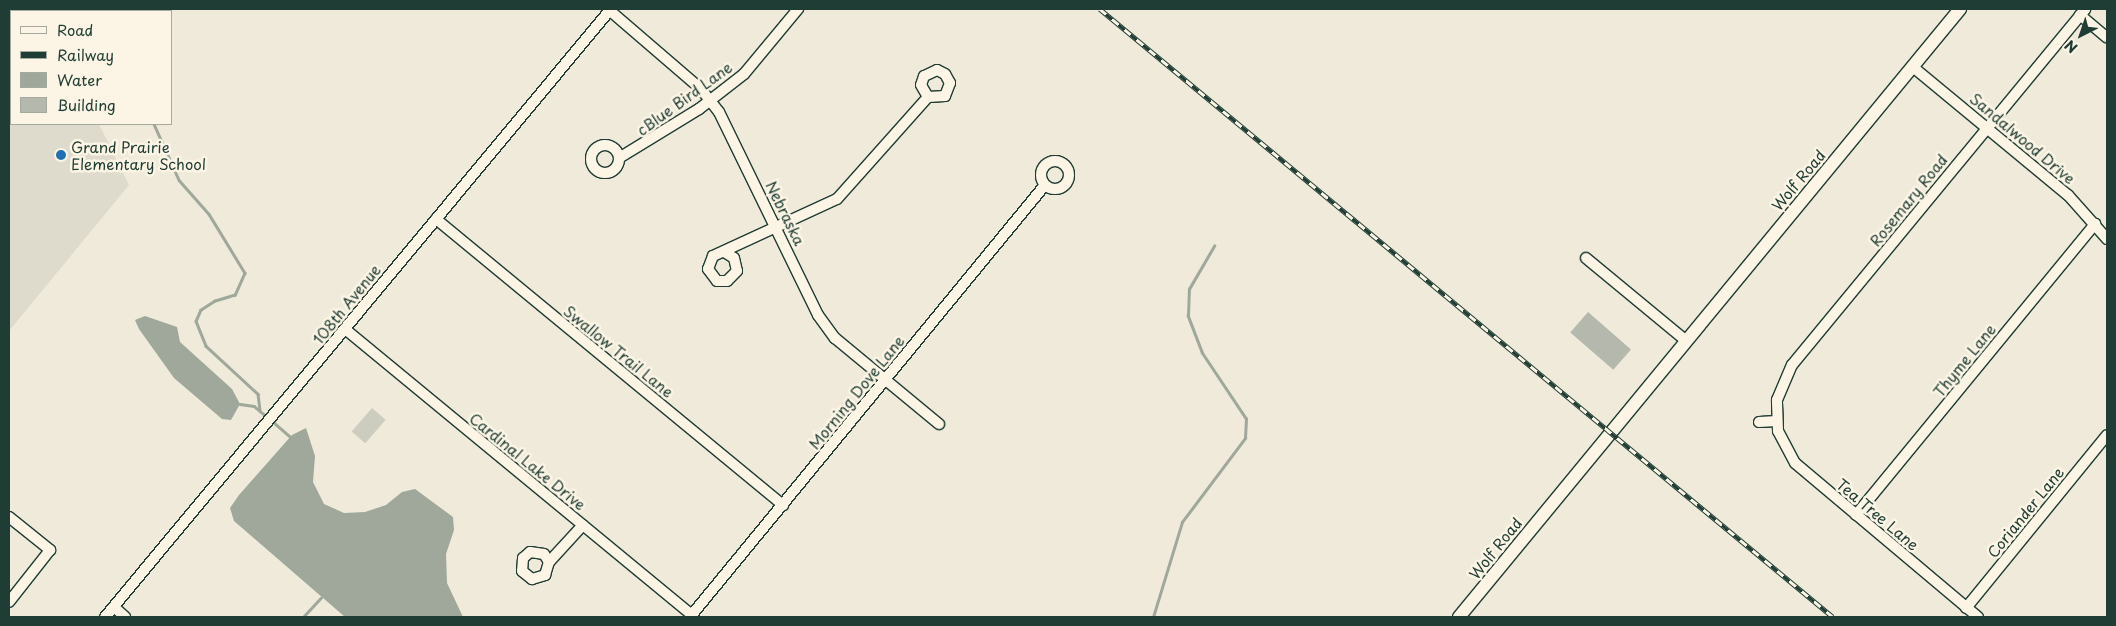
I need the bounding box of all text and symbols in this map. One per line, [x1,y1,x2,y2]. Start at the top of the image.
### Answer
legend [10,10,172,125]
north arrow [2056,10,2106,60]
text: Road [57,18,93,41]
text: N [2060,35,2082,58]
text: Railway [57,43,114,66]
street label: cBlue Bird Lane [633,57,735,139]
text: Water [57,68,102,91]
street label: Sandalwood Drive [1967,89,2079,187]
text: Building [57,93,116,116]
place label: Grand Prairie Elementary School [71,137,206,172]
street label: Wolf Road [1767,146,1829,214]
marker: Grand Prairie Elementary School [55,149,67,161]
street label: Rosemary Road [1866,151,1950,249]
street label: Nebraska [763,178,809,248]
street label: 108th Avenue [308,260,384,348]
street label: Swallow Trail Lane [560,301,678,401]
street label: Thyme Lane [1929,320,1999,400]
street label: Morning Dove Lane [805,332,907,452]
street label: Cardinal Lake Drive [466,409,590,513]
street label: Coriander Lane [1983,463,2067,561]
street label: Tea Tree Lane [1833,474,1923,554]
street label: Wolf Road [1465,514,1525,582]

